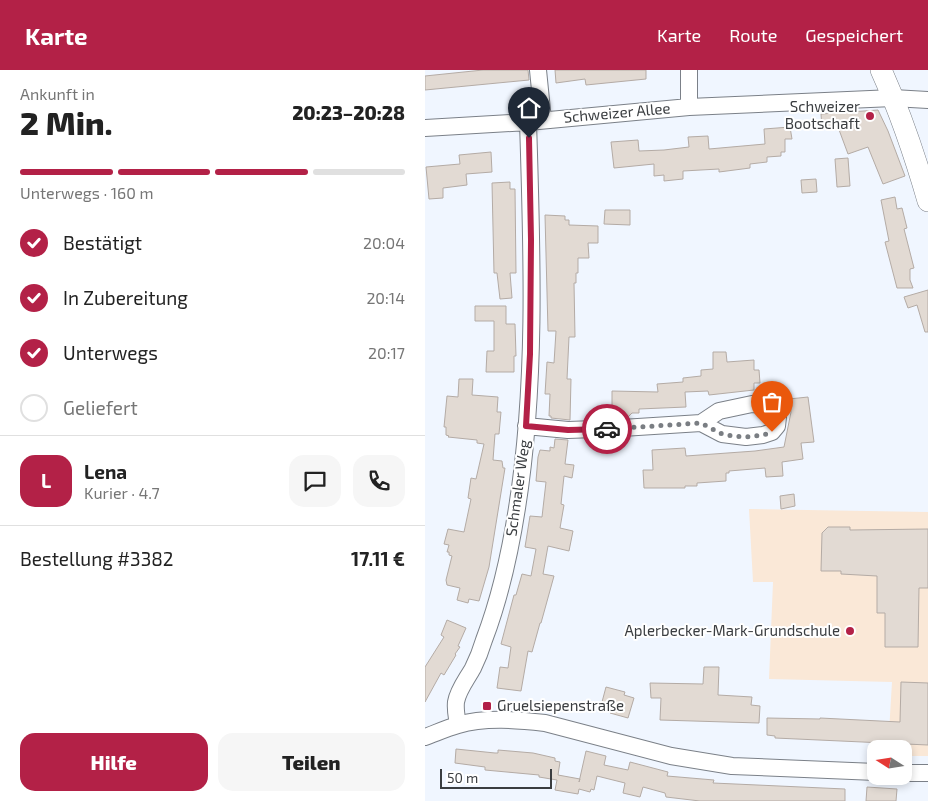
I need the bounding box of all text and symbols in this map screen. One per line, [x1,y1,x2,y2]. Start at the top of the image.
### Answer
text: Karte [25,21,88,50]
text: Karte [657,24,701,46]
text: Route [729,24,777,46]
text: Gespeichert [805,24,903,46]
text: Ankunft in [20,84,95,103]
pin [508,87,550,138]
icon: home [515,94,543,122]
place label: Schweizer Bootschaft [785,97,860,132]
street label: Schweizer Allee [563,98,671,126]
text: 20:23–20:28 [292,101,405,124]
text: 2 Min. [20,103,113,141]
marker: Schweizer Bootschaft [864,110,876,122]
text: Unterwegs · 160 m [20,183,154,202]
icon: check [20,229,48,257]
text: Bestätigt [63,231,142,254]
text: 20:04 [363,233,405,252]
icon: check [20,284,48,312]
text: In Zubereitung [63,286,188,309]
text: 20:14 [366,288,405,307]
icon: check [20,339,48,367]
text: Unterwegs [63,341,158,364]
text: 20:17 [368,343,405,362]
pin [751,381,793,432]
icon: bag [758,388,786,416]
text: Geliefert [63,396,138,419]
courier [582,404,632,454]
icon: car [593,415,621,443]
street label: Schmaler Weg [501,438,533,537]
button: chat [289,455,341,507]
button: phone [353,455,405,507]
text: Lena [84,460,127,483]
text: L [41,469,51,492]
text: Kurier · 4.7 [84,483,160,502]
text: Bestellung #3382 [20,547,173,570]
text: 17.11 € [351,547,405,570]
place label: Aplerbecker-Mark-Grundschule [625,621,840,639]
marker: Aplerbecker-Mark-Grundschule [844,625,856,637]
place label: Gruelsiepenstraße [497,696,624,714]
marker: Gruelsiepenstraße [481,700,493,712]
button: Hilfe [20,733,208,791]
button: Teilen [218,733,405,791]
north arrow [867,740,913,785]
map controls [867,740,912,785]
scale bar [440,766,553,789]
text: 50 m [447,769,478,786]

